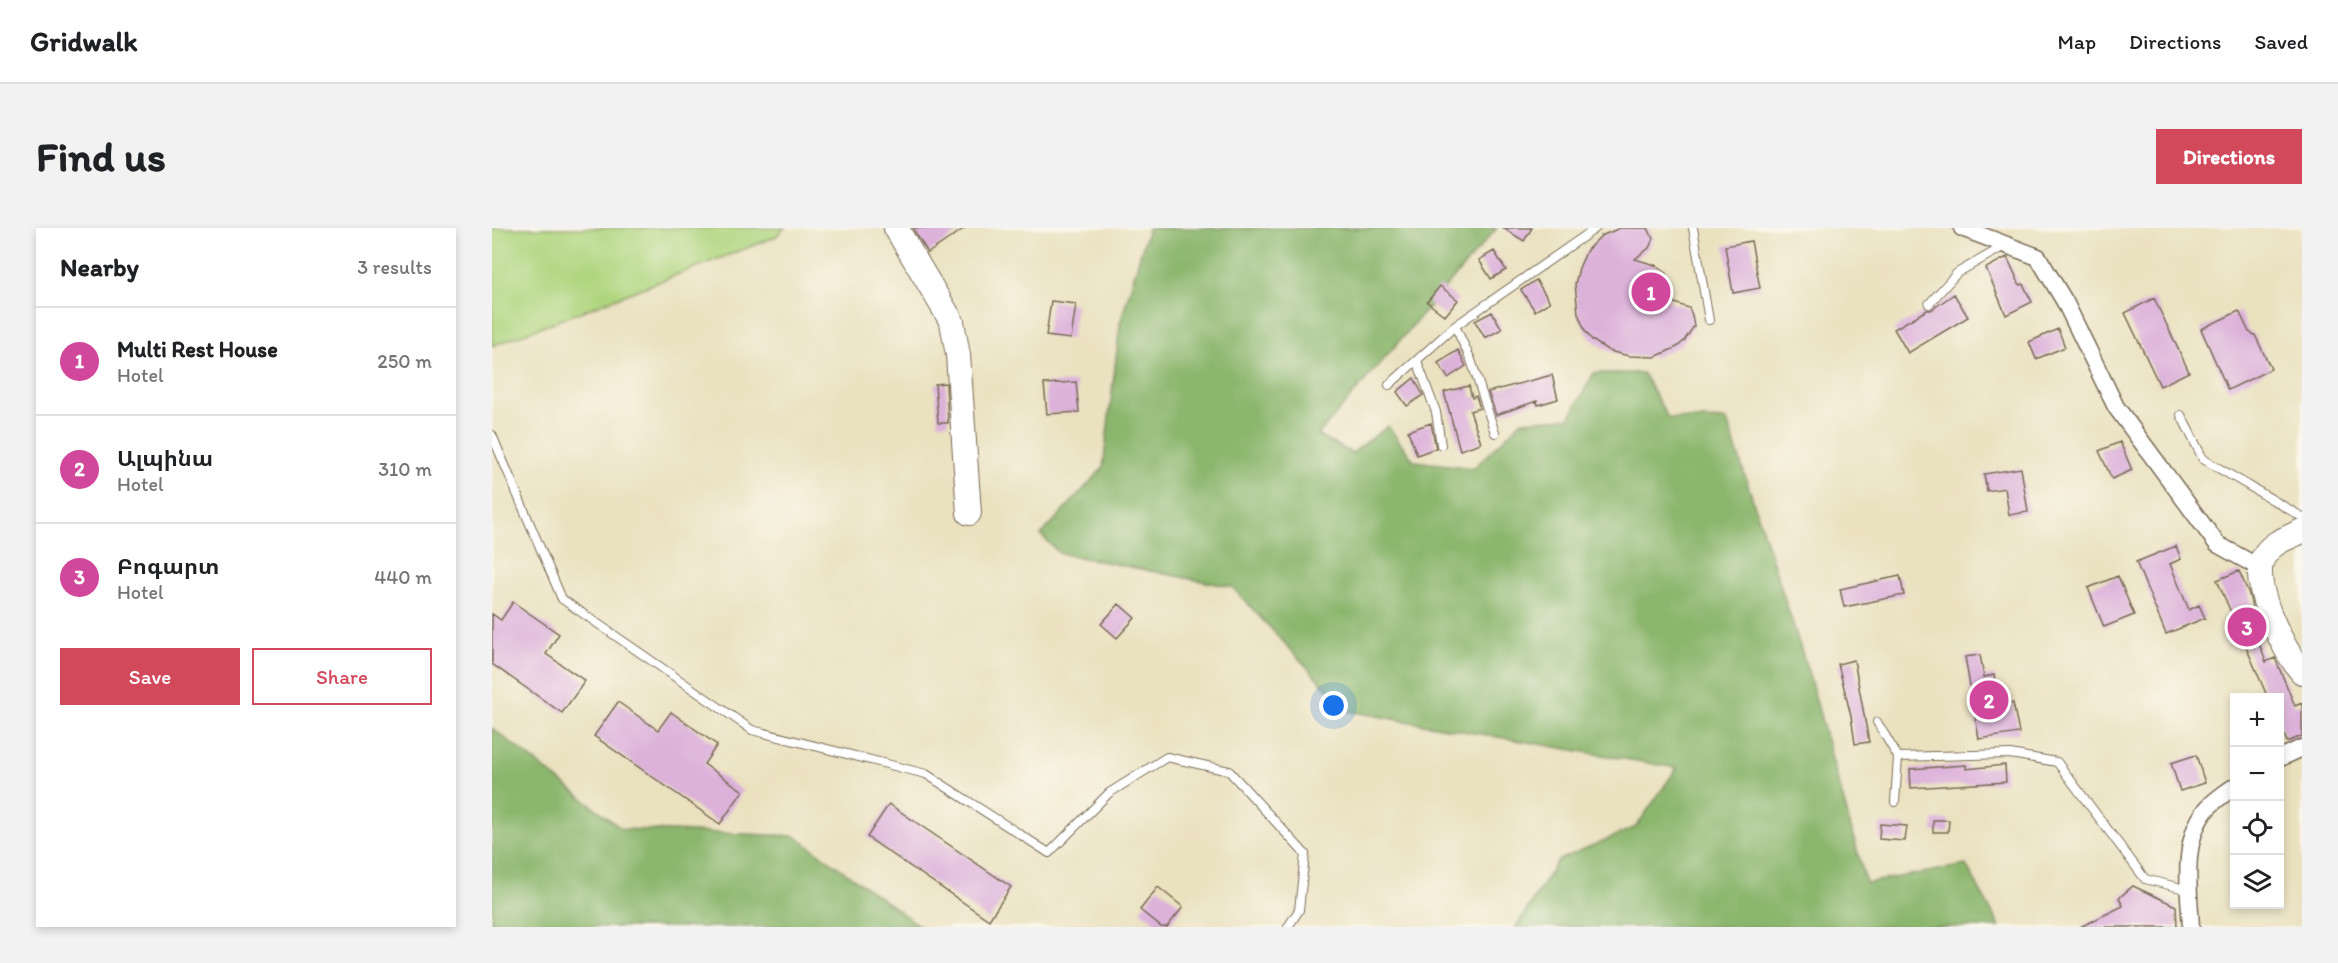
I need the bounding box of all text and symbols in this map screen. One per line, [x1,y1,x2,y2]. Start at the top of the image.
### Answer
text: Gridwalk [30,24,138,58]
text: Map [2058,29,2096,54]
text: Directions [2129,29,2221,54]
text: Saved [2254,29,2308,54]
button: Directions [2156,129,2302,184]
text: Find us [36,131,166,182]
text: Nearby [60,251,139,283]
text: 3 results [357,255,432,279]
pin: 1 [1632,270,1670,314]
text: Multi Rest House [117,336,278,363]
text: 1 [75,349,84,373]
text: 250 m [377,349,432,373]
text: Hotel [117,363,164,387]
text: Ալպինա [117,445,213,472]
text: 2 [74,457,85,481]
text: 310 m [378,457,432,481]
text: Hotel [117,472,164,496]
text: Բոգարտ [117,553,219,580]
text: 3 [74,565,85,589]
text: 440 m [374,565,432,589]
text: Hotel [117,580,164,604]
pin: 3 [2228,604,2266,650]
button: Save [60,648,240,705]
button: Share [252,648,432,705]
pin: 2 [1970,678,2008,722]
your location [1319,691,1348,720]
map controls [2230,693,2284,909]
button: + [2230,693,2284,747]
button: − [2230,747,2284,801]
button: locate [2230,801,2284,855]
button: layers [2230,855,2284,909]

